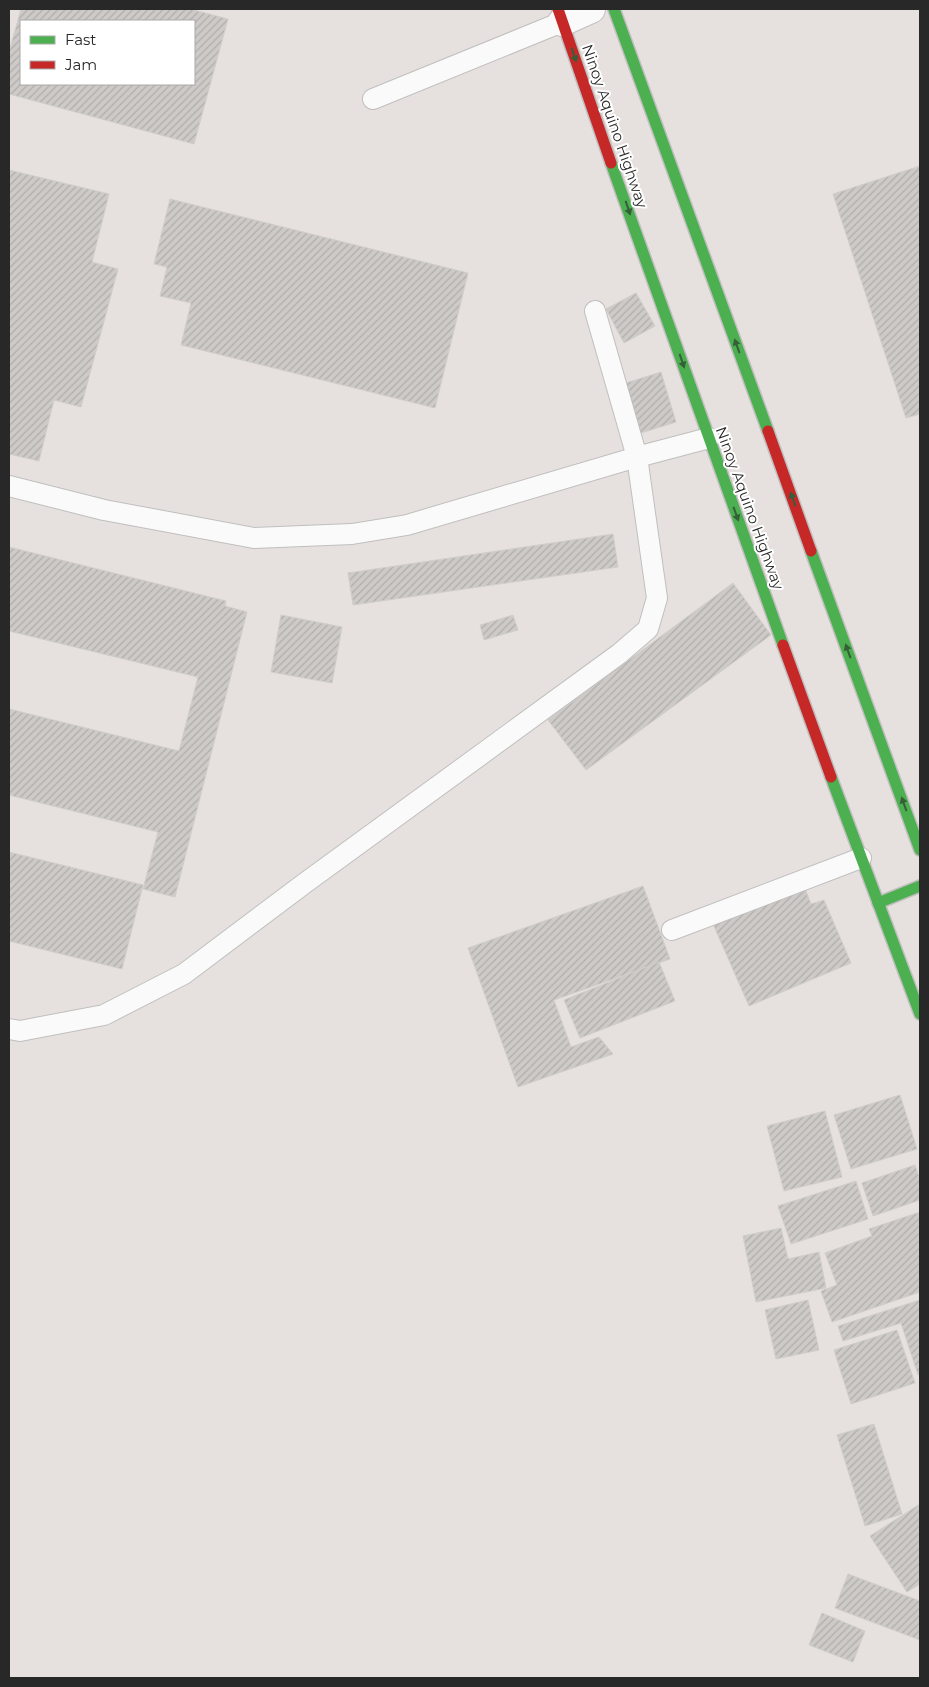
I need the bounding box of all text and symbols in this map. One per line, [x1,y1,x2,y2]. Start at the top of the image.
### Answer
legend [20,20,195,85]
text: Fast [65,30,96,49]
street label: Ninoy Aquino Highway [578,42,652,211]
one-way arrow [570,48,578,63]
text: Jam [64,55,97,74]
one-way arrow [624,201,632,216]
one-way arrow [733,338,741,353]
one-way arrow [678,354,686,369]
street label: Ninoy Aquino Highway [712,424,789,593]
one-way arrow [789,491,796,506]
one-way arrow [733,507,740,522]
one-way arrow [844,644,851,659]
one-way arrow [900,796,908,811]

